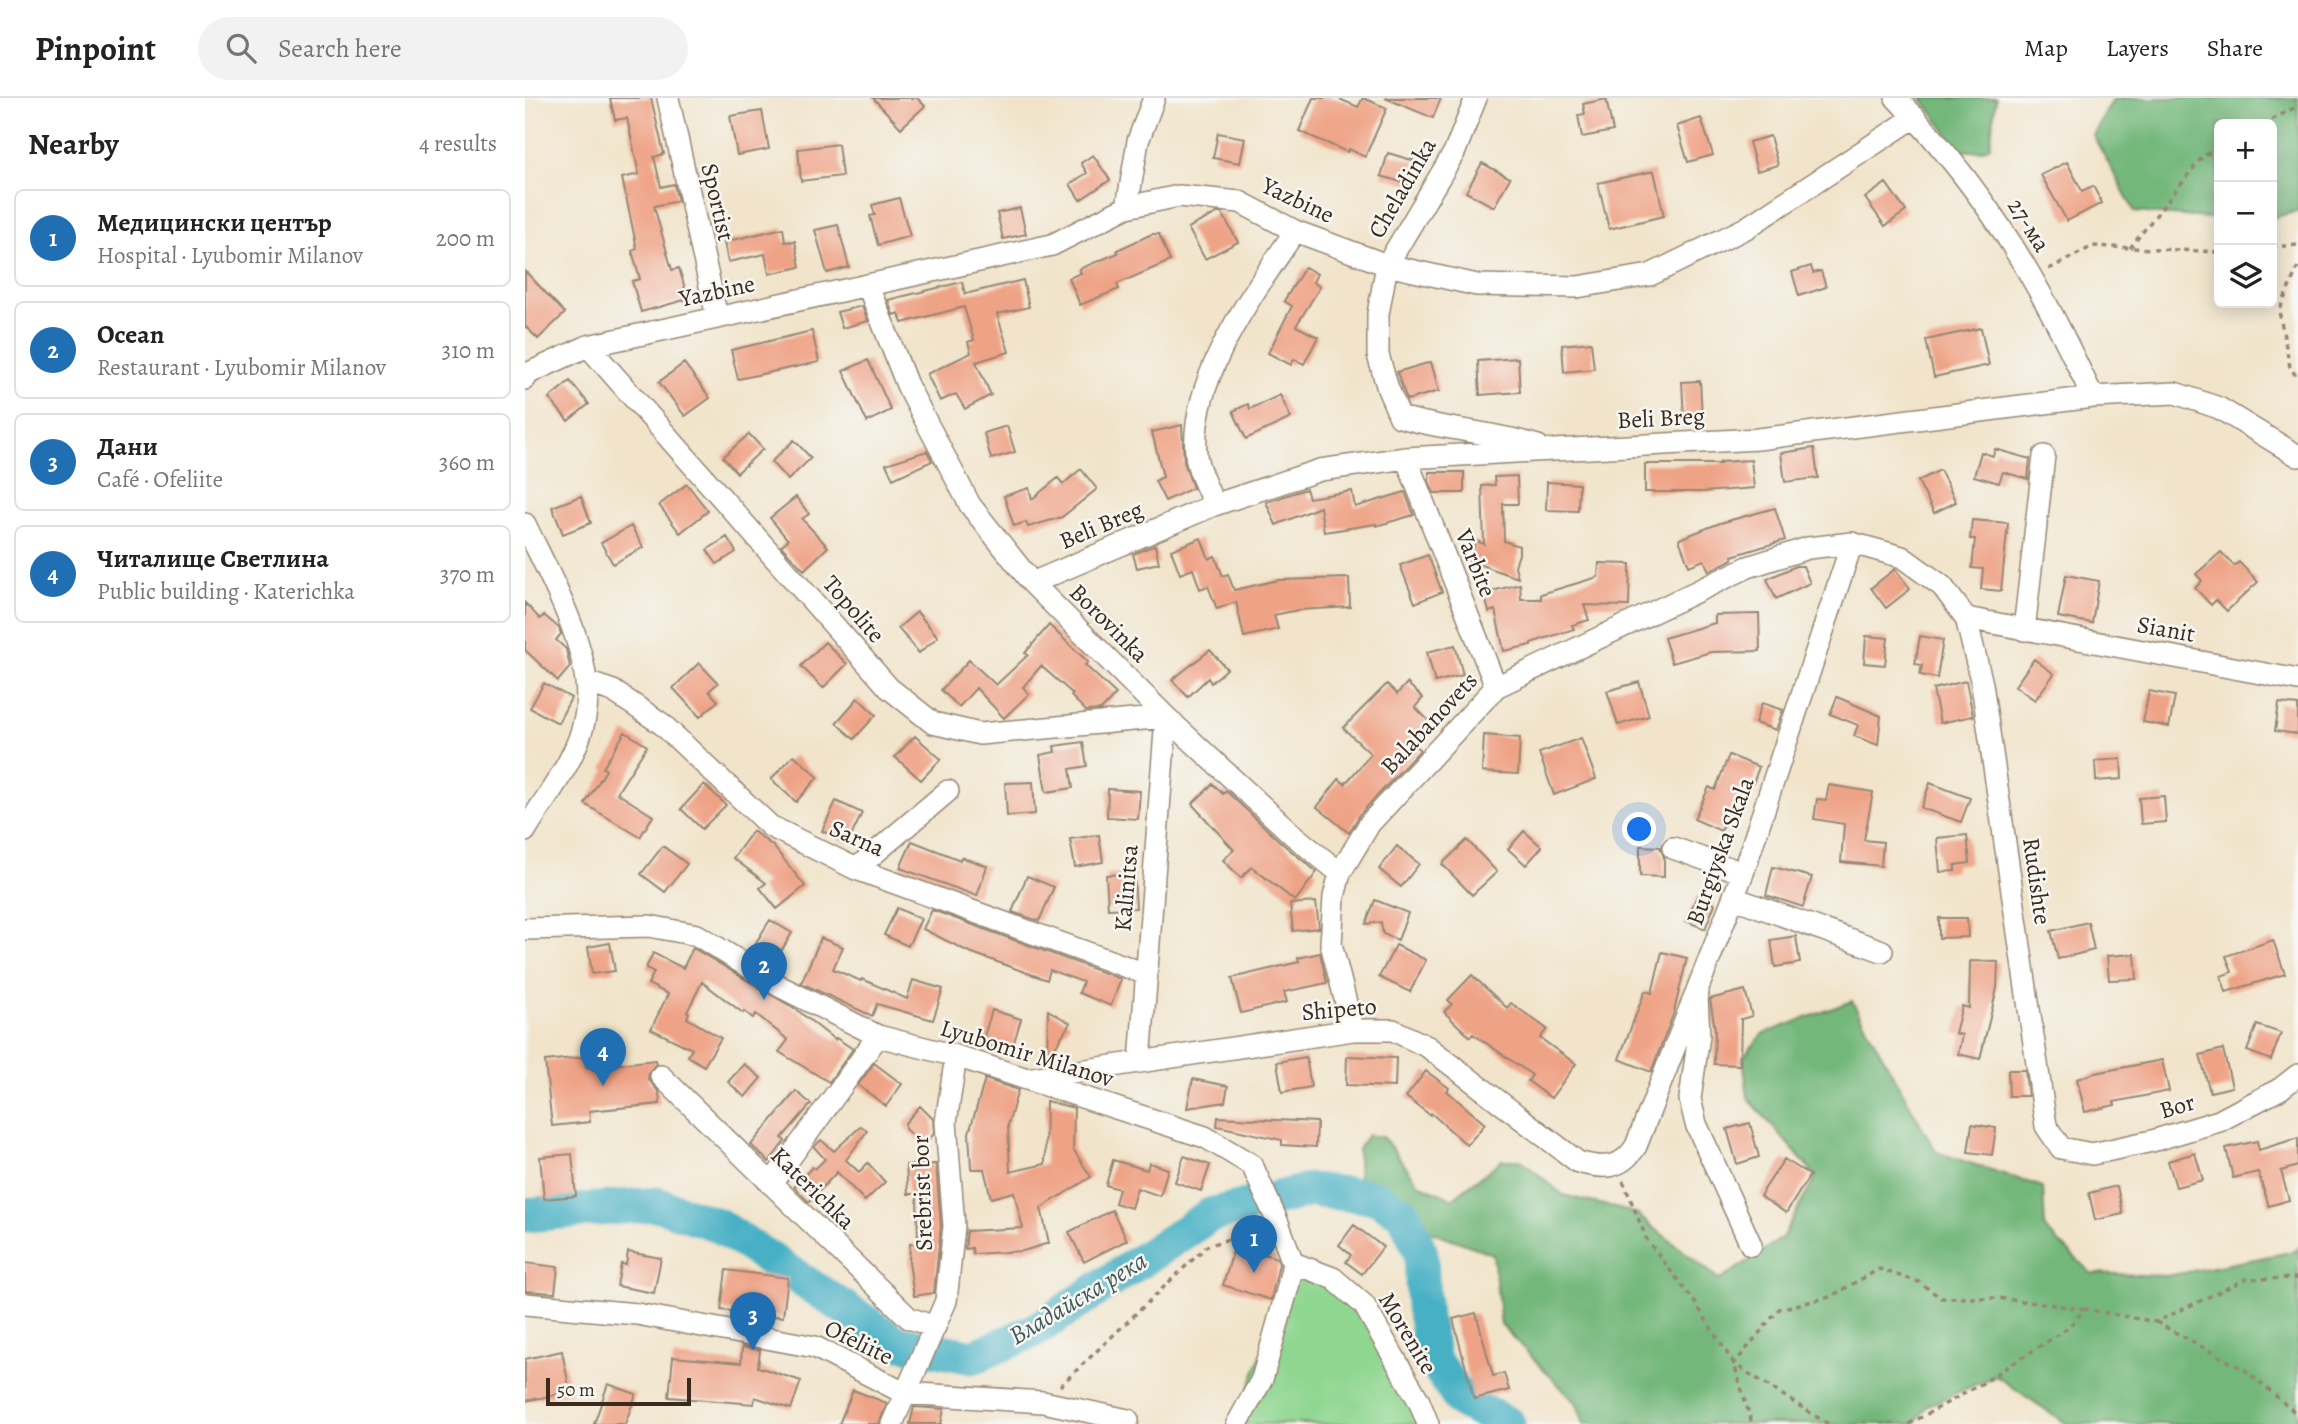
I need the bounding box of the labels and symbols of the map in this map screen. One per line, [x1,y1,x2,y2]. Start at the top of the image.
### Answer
street label: Cheladinka [1360,131,1444,244]
street label: Sportist [694,160,742,244]
street label: Yazbine [1256,169,1339,231]
street label: 27-ма [2000,192,2058,258]
street label: Yazbine [675,267,758,315]
street label: Beli Breg [1616,400,1706,436]
street label: Beli Breg [1054,493,1148,557]
street label: Varbite [1448,523,1504,602]
street label: Topolite [816,568,892,650]
street label: Borovinka [1062,576,1156,670]
street label: Sianit [2135,608,2198,650]
street label: Balabanovets [1373,665,1485,781]
street label: Burgiyska Skala [1678,772,1762,929]
street label: Sarna [824,812,890,865]
your location [1622,812,1656,846]
street label: Rudishte [2015,835,2059,927]
street label: Kalinitsa [1106,842,1146,933]
pin: 2 [741,942,787,1000]
street label: Shipeto [1300,990,1378,1028]
street label: Lyubomir Milanov [936,1011,1118,1095]
pin: 4 [580,1028,626,1086]
street label: Bor [2155,1086,2199,1126]
street label: Srebrist bor [904,1134,940,1252]
street label: Katerichka [764,1140,863,1237]
pin: 1 [1231,1215,1277,1273]
water label: Владайска река [1002,1243,1154,1353]
street label: Morenite [1371,1286,1445,1380]
pin: 3 [730,1292,776,1350]
street label: Ofeliite [819,1312,899,1372]
scale bar [546,1375,691,1407]

